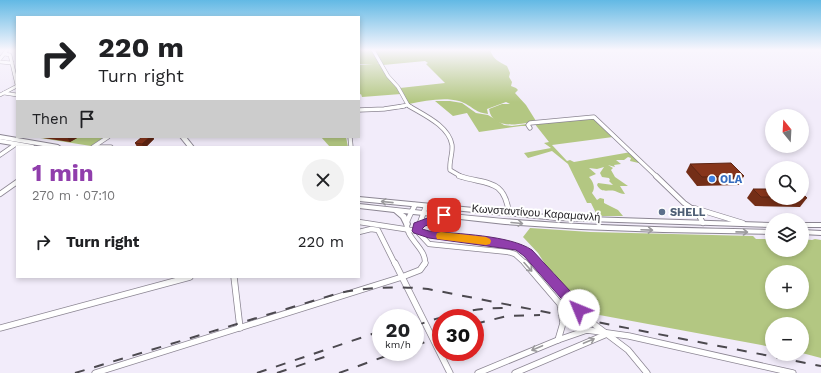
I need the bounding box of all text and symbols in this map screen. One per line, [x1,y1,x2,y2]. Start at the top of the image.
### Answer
text: 220 m [98,31,184,64]
icon: right [32,32,84,84]
text: Turn right [98,65,184,86]
icon: arrive [76,108,98,130]
north arrow [765,109,809,153]
map controls [765,109,809,361]
text: Then [32,110,68,128]
text: 1 min [32,159,94,187]
button: close [302,159,344,201]
button: search [765,161,809,205]
place label: OLA [720,173,743,186]
marker: OLA [707,174,717,184]
text: 270 m · 07:10 [32,188,115,203]
one-way arrow [381,198,394,205]
pin [427,198,461,232]
street label: Κωνσταντίνου Καραμανλή [471,202,601,224]
icon: arrive [433,204,455,226]
place label: SHELL [670,206,706,219]
marker: SHELL [657,207,667,217]
button: layers [765,213,809,257]
one-way arrow [510,219,523,226]
one-way arrow [640,226,653,233]
one-way arrow [735,228,748,236]
icon: right [32,231,54,253]
text: Turn right [66,233,139,251]
text: 220 m [298,233,344,251]
one-way arrow [523,262,533,272]
button: + [765,265,809,309]
position arrow [558,289,600,331]
speed limit sign: 30 [432,309,484,361]
button: − [765,317,809,361]
text: 20 [386,318,410,342]
one-way arrow [583,337,595,344]
text: km/h [385,339,411,350]
one-way arrow [532,345,544,353]

